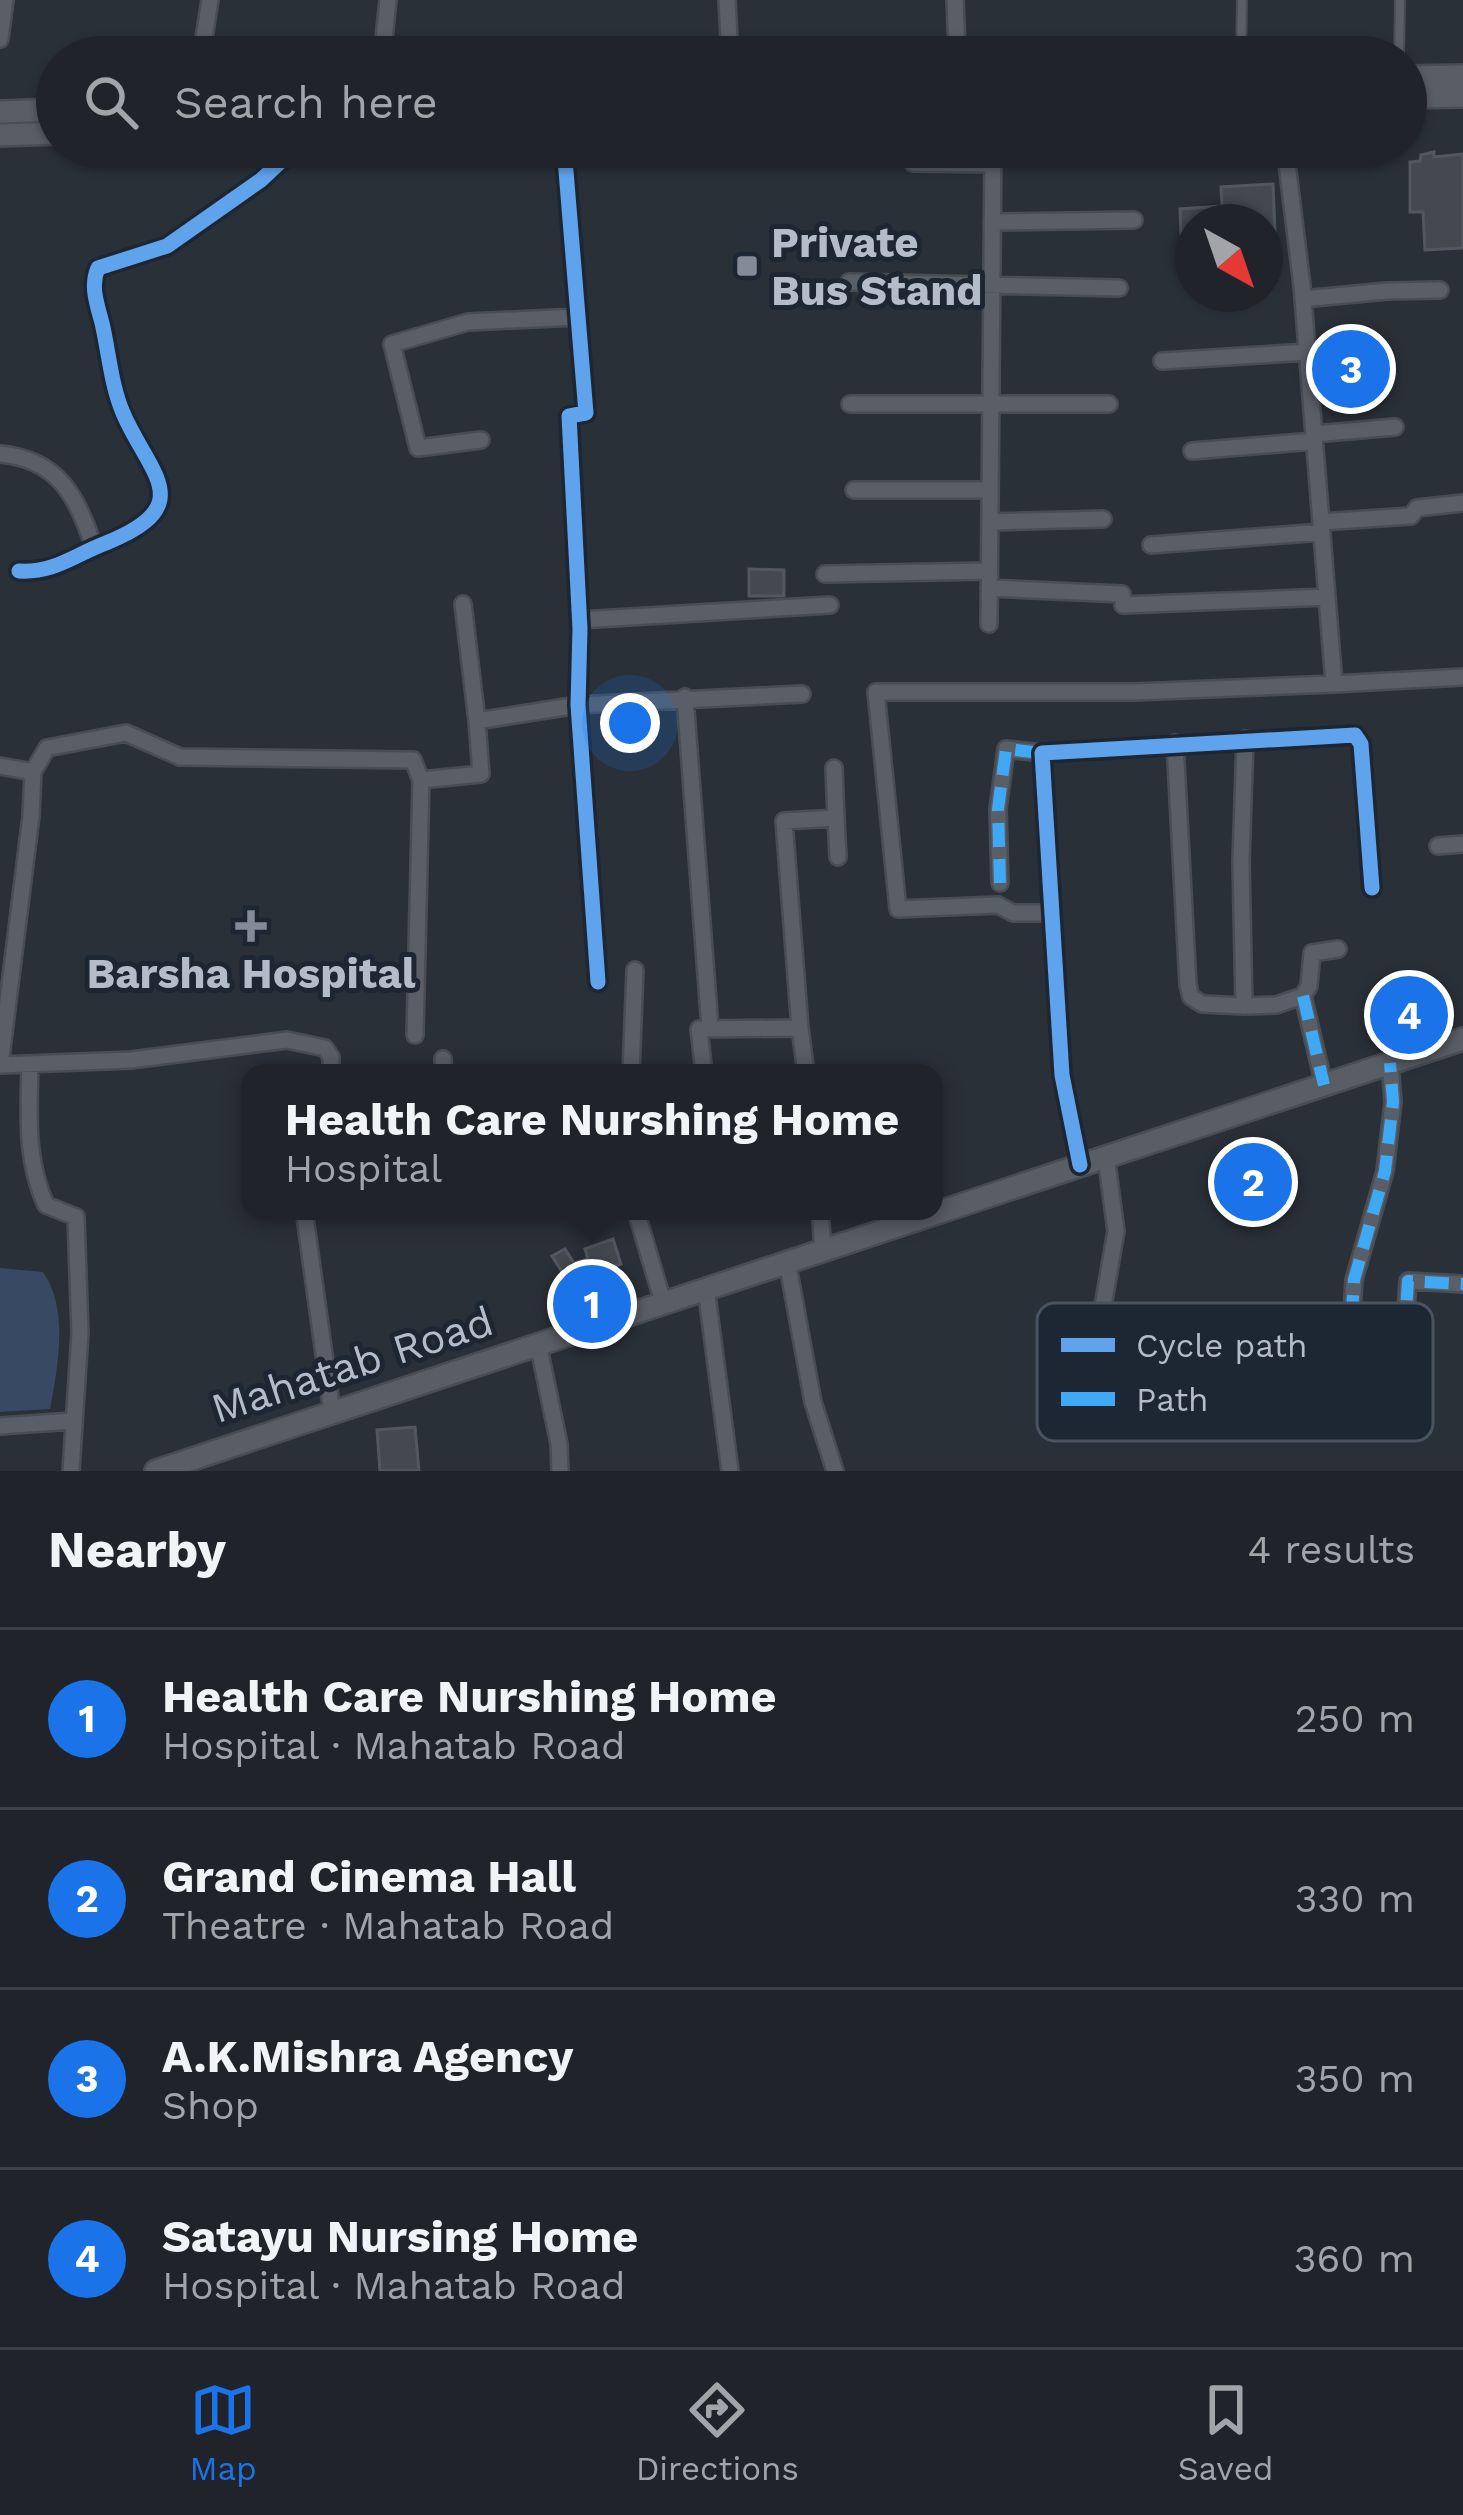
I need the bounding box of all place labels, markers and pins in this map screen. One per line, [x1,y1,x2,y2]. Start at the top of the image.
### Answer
place label: Private Bus Stand [771,218,983,315]
marker: Private Bus Stand [734,253,760,279]
pin: 3 [1312,324,1390,414]
marker: Barsha Hospital [235,910,267,942]
place label: Barsha Hospital [86,949,416,998]
pin: 4 [1370,970,1448,1060]
pin: 2 [1214,1137,1292,1227]
pin: 1 [553,1259,631,1349]

